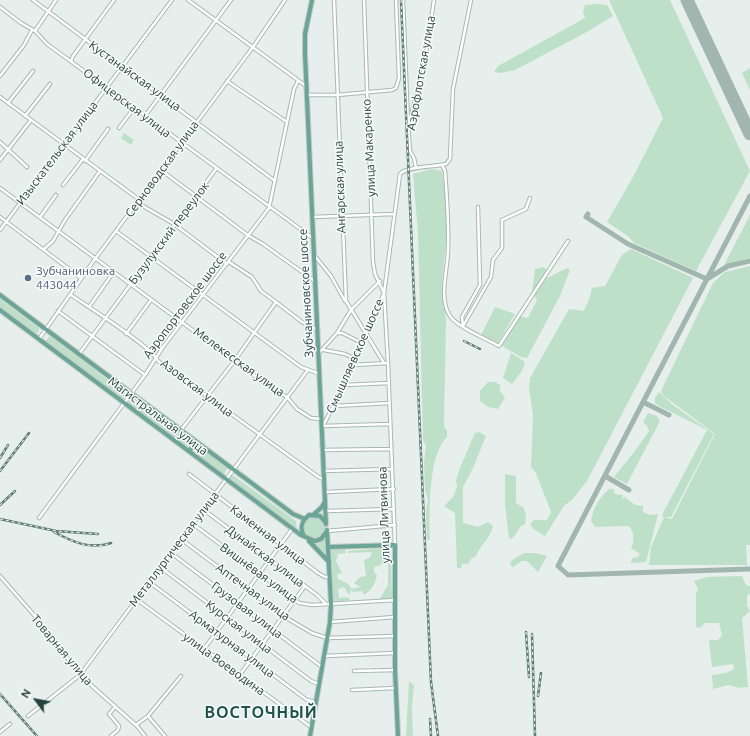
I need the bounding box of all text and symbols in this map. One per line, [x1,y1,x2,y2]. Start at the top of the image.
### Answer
street label: Аэрофлотская улица [404,14,438,132]
street label: Кустанайская улица [86,38,184,114]
street label: Офицерская улица [80,65,174,141]
street label: Изыскательская улица [13,98,101,208]
street label: улица Макаренко [359,99,379,197]
street label: Серноводская улица [122,118,202,220]
street label: Ангарская улица [331,140,349,234]
street label: Бузулукский переулок [126,179,212,287]
street label: Зубчаниновское шоссе [295,228,317,358]
street label: Аэропортовское шоссе [140,249,230,361]
place label: Зубчаниновка 443044 [36,264,115,292]
marker: Зубчаниновка 443044 [23,273,33,283]
street label: Смышляевское шоссе [323,296,387,416]
street label: Мелекесская улица [191,324,287,400]
street label: Азовская улица [158,356,236,420]
street label: Магистральная улица [105,374,211,458]
street label: улица Литвинова [375,466,393,564]
street label: Металлургическая улица [126,489,222,609]
street label: Каменная улица [227,502,309,568]
street label: Дунайская улица [223,522,307,590]
street label: Вишнёвая улица [217,540,301,606]
street label: Аптечная улица [213,560,293,624]
street label: Грузовая улица [209,579,285,641]
street label: Курская улица [203,597,275,657]
street label: Арматурная улица [186,607,278,681]
street label: Товарная улица [28,612,96,688]
street label: улица Воеводина [180,629,268,699]
north arrow [16,680,56,720]
text: N [19,687,33,700]
district label: ВОСТОЧНЫЙ [204,703,318,723]

